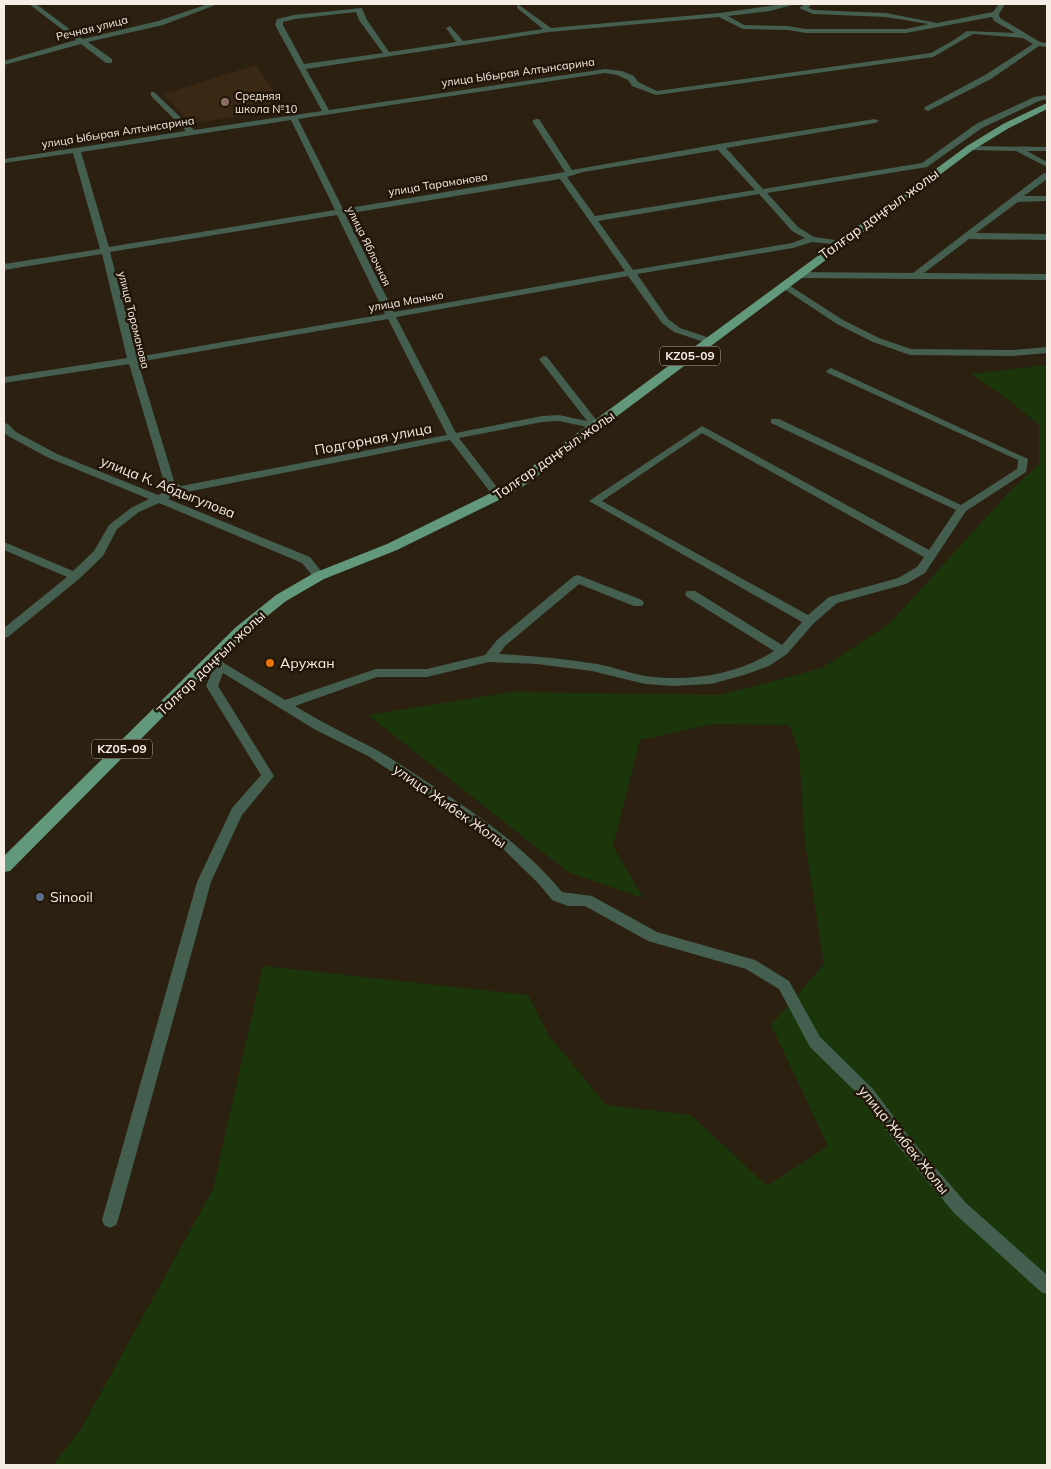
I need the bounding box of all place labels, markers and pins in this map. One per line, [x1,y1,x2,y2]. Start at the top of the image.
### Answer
place label: Средняя школа №10 [235,89,298,116]
marker: Средняя школа №10 [219,96,231,108]
place label: Аружан [280,654,335,672]
marker: Аружан [264,657,276,669]
place label: Sinooil [50,888,93,906]
marker: Sinooil [34,891,46,903]

